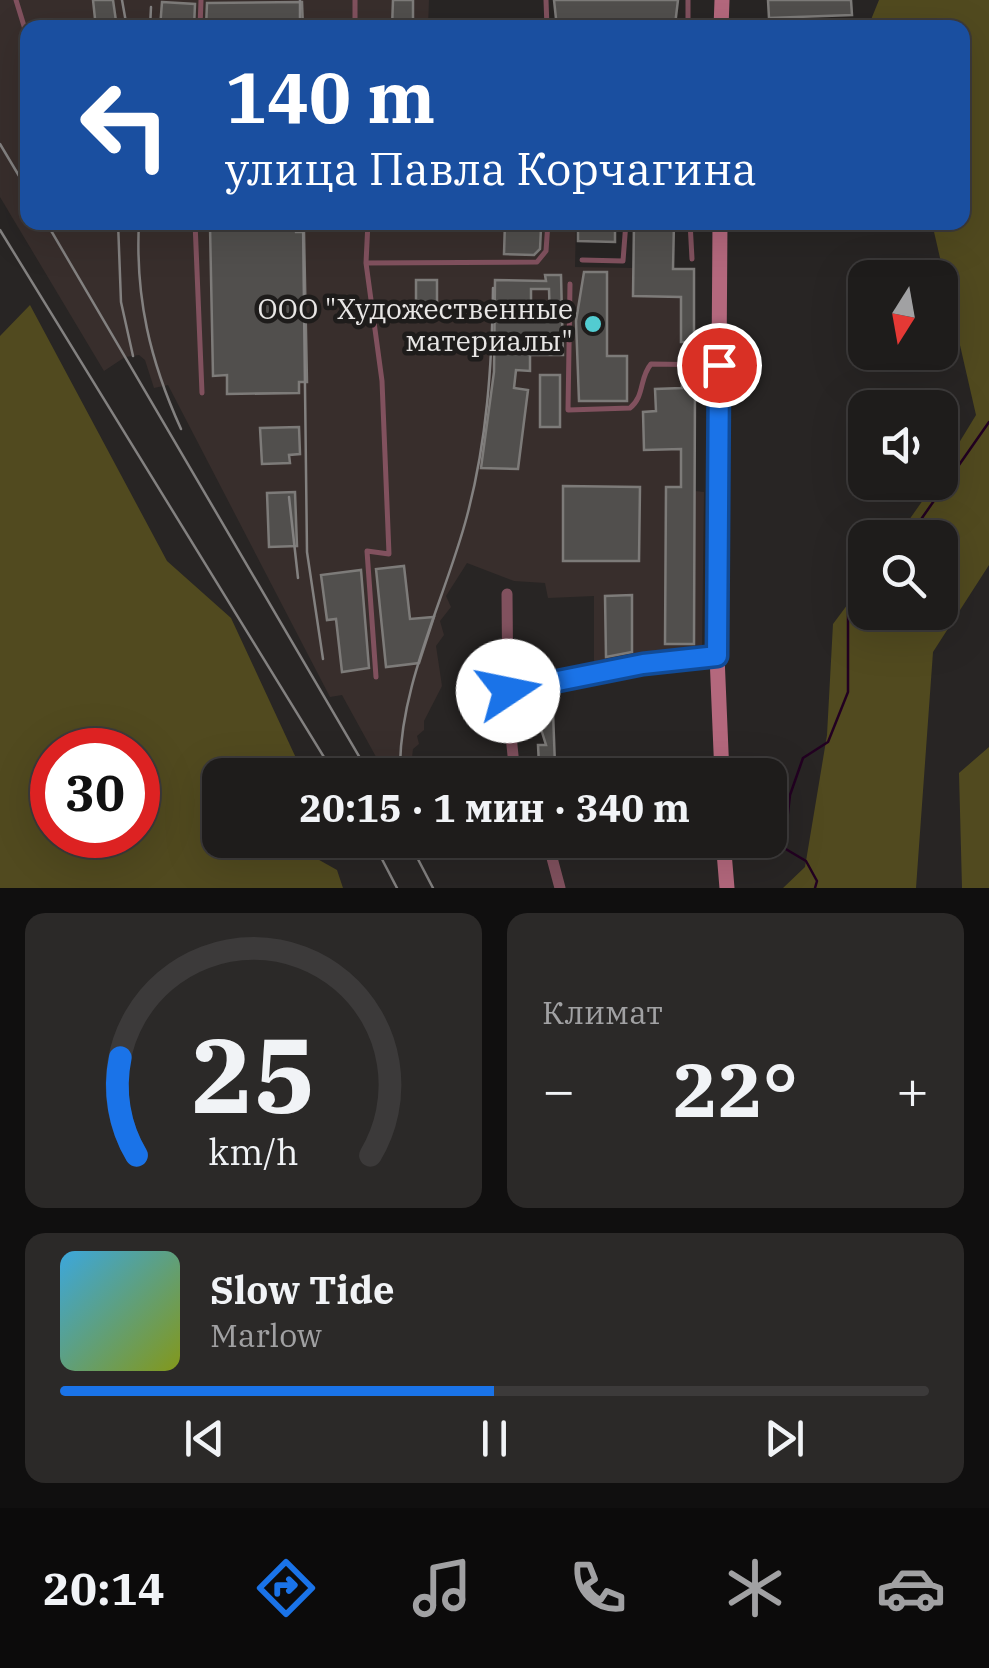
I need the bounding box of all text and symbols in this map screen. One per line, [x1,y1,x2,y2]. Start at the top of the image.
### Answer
text: 140 m [225,51,435,142]
icon: left [60,60,190,190]
text: улица Павла Корчагина [225,139,757,197]
north arrow [848,260,958,370]
map controls [848,260,958,630]
place label: ООО "Художественные материалы" [257,290,573,359]
marker: ООО "Художественные материалы" [582,313,604,335]
pin [677,323,762,408]
icon: arrive [692,338,747,393]
button: sound [848,390,958,500]
button: search [848,520,958,630]
position arrow [456,639,560,743]
speed limit sign: 30 [30,728,160,858]
text: 20:15 · 1 мин · 340 m [299,783,690,832]
text: Климат [542,991,663,1033]
text: 25 [191,1006,316,1142]
text: 22° [673,1040,798,1138]
text: − [542,1054,575,1125]
text: + [896,1054,929,1125]
text: km/h [208,1128,299,1175]
text: Slow Tide [210,1265,395,1314]
text: Marlow [210,1314,322,1356]
icon: previous [177,1411,232,1466]
icon: pause [467,1411,522,1466]
icon: next [757,1411,812,1466]
icon: directions [251,1553,321,1623]
icon: music [407,1553,477,1623]
icon: phone [563,1553,633,1623]
icon: climate [720,1553,790,1623]
icon: car [876,1553,946,1623]
text: 20:14 [43,1559,165,1617]

